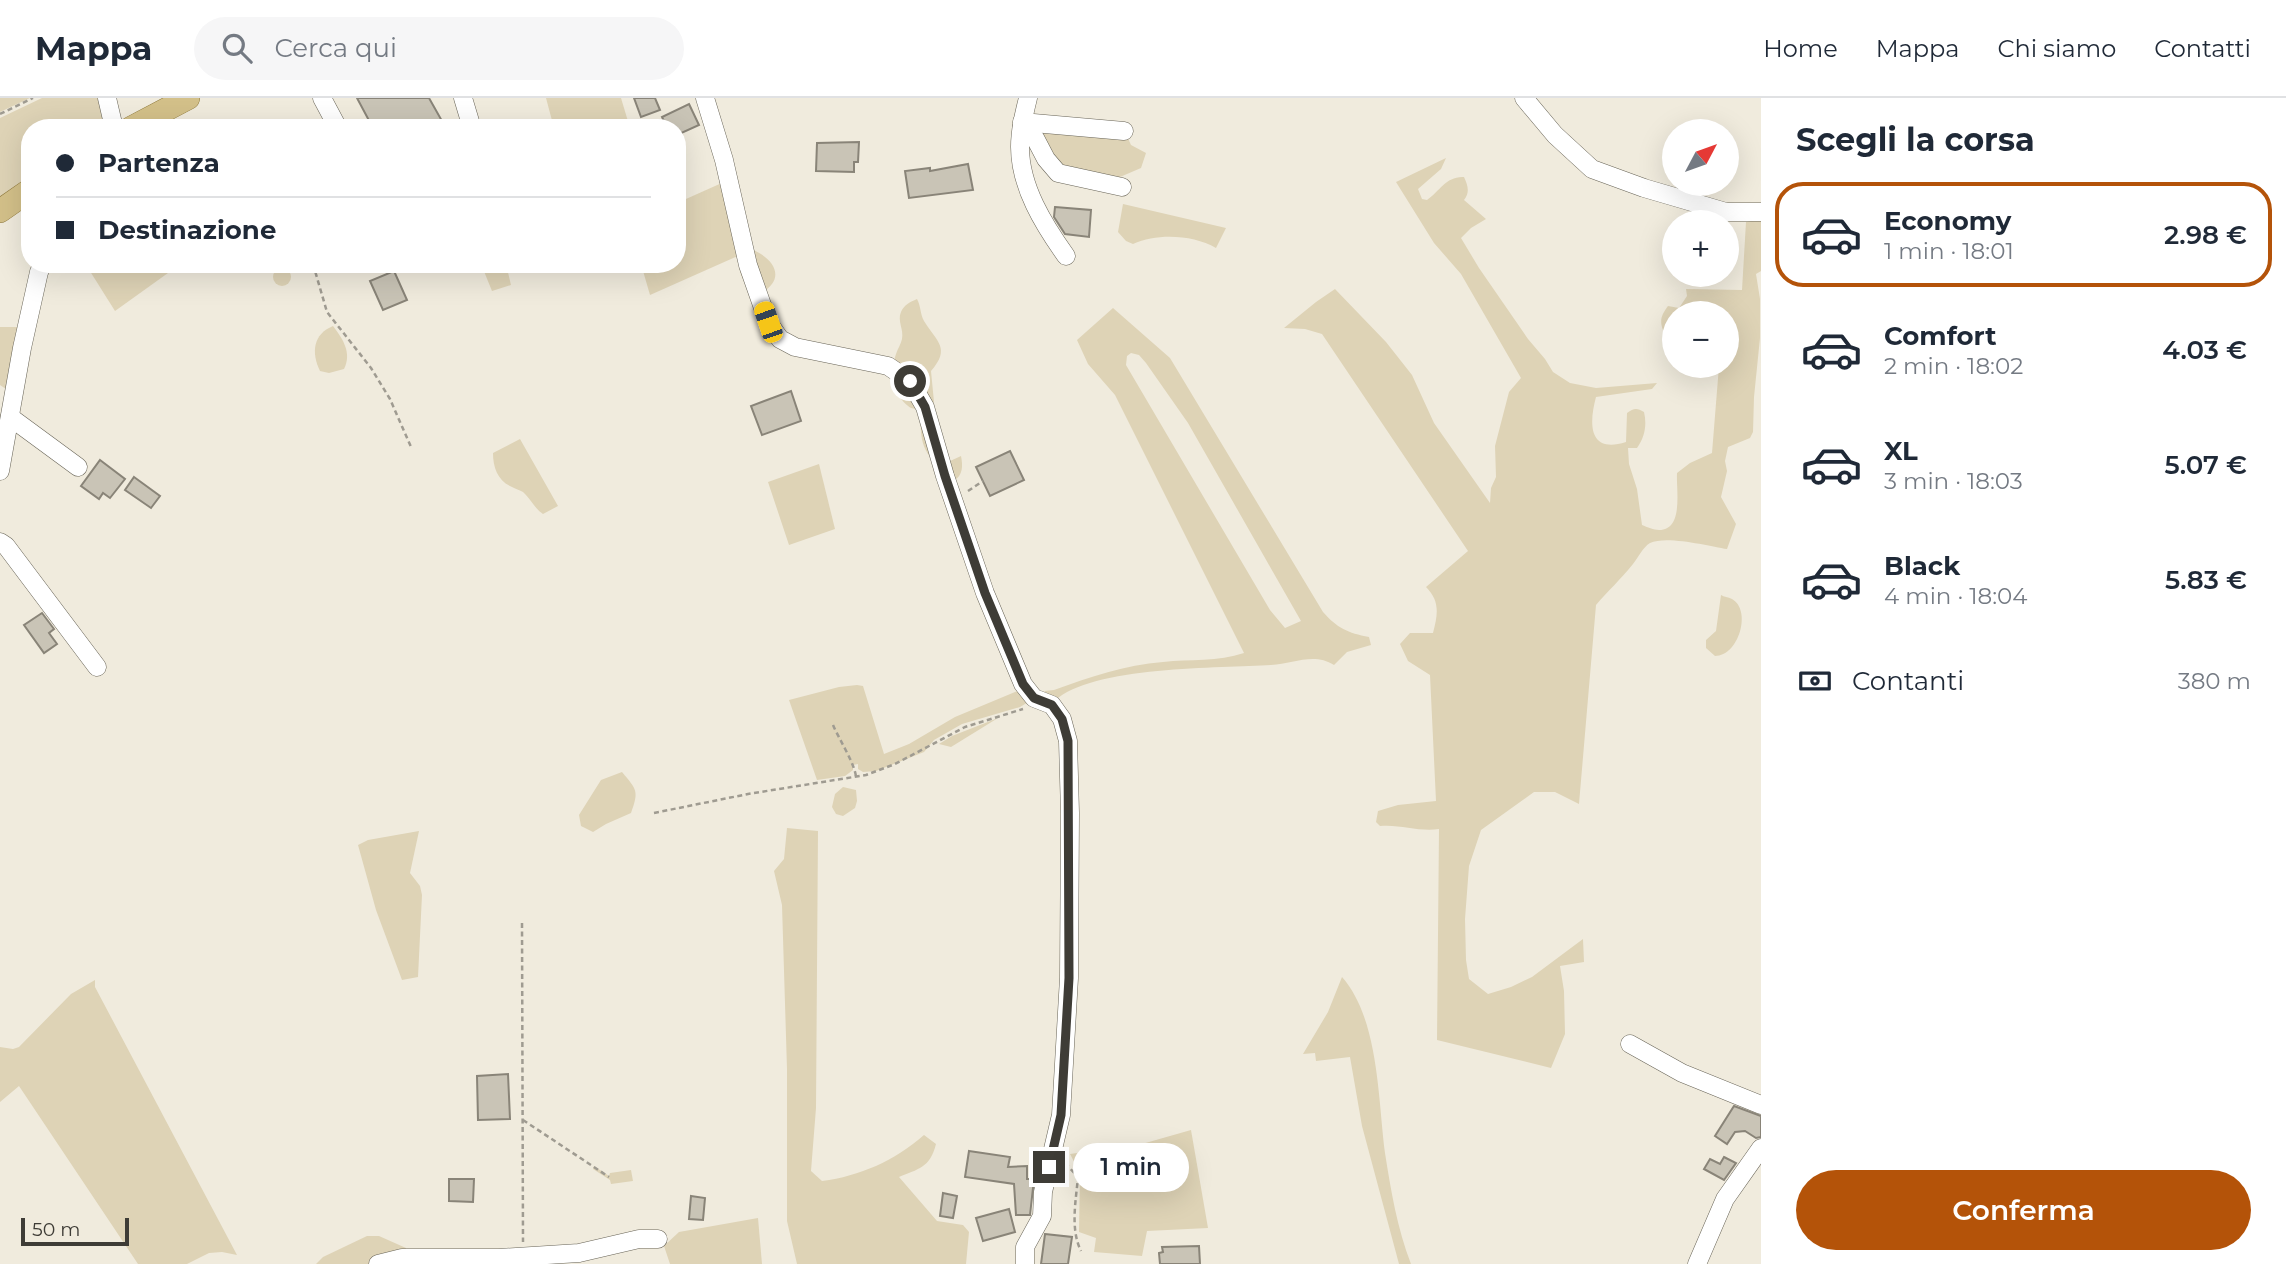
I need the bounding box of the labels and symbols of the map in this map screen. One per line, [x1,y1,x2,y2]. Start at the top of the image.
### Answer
north arrow [1662,119,1740,196]
car [752,299,785,345]
route start [894,365,926,397]
callout: 1 min [1074,1142,1189,1192]
route end [1033,1151,1065,1183]
scale bar [21,1215,130,1247]

